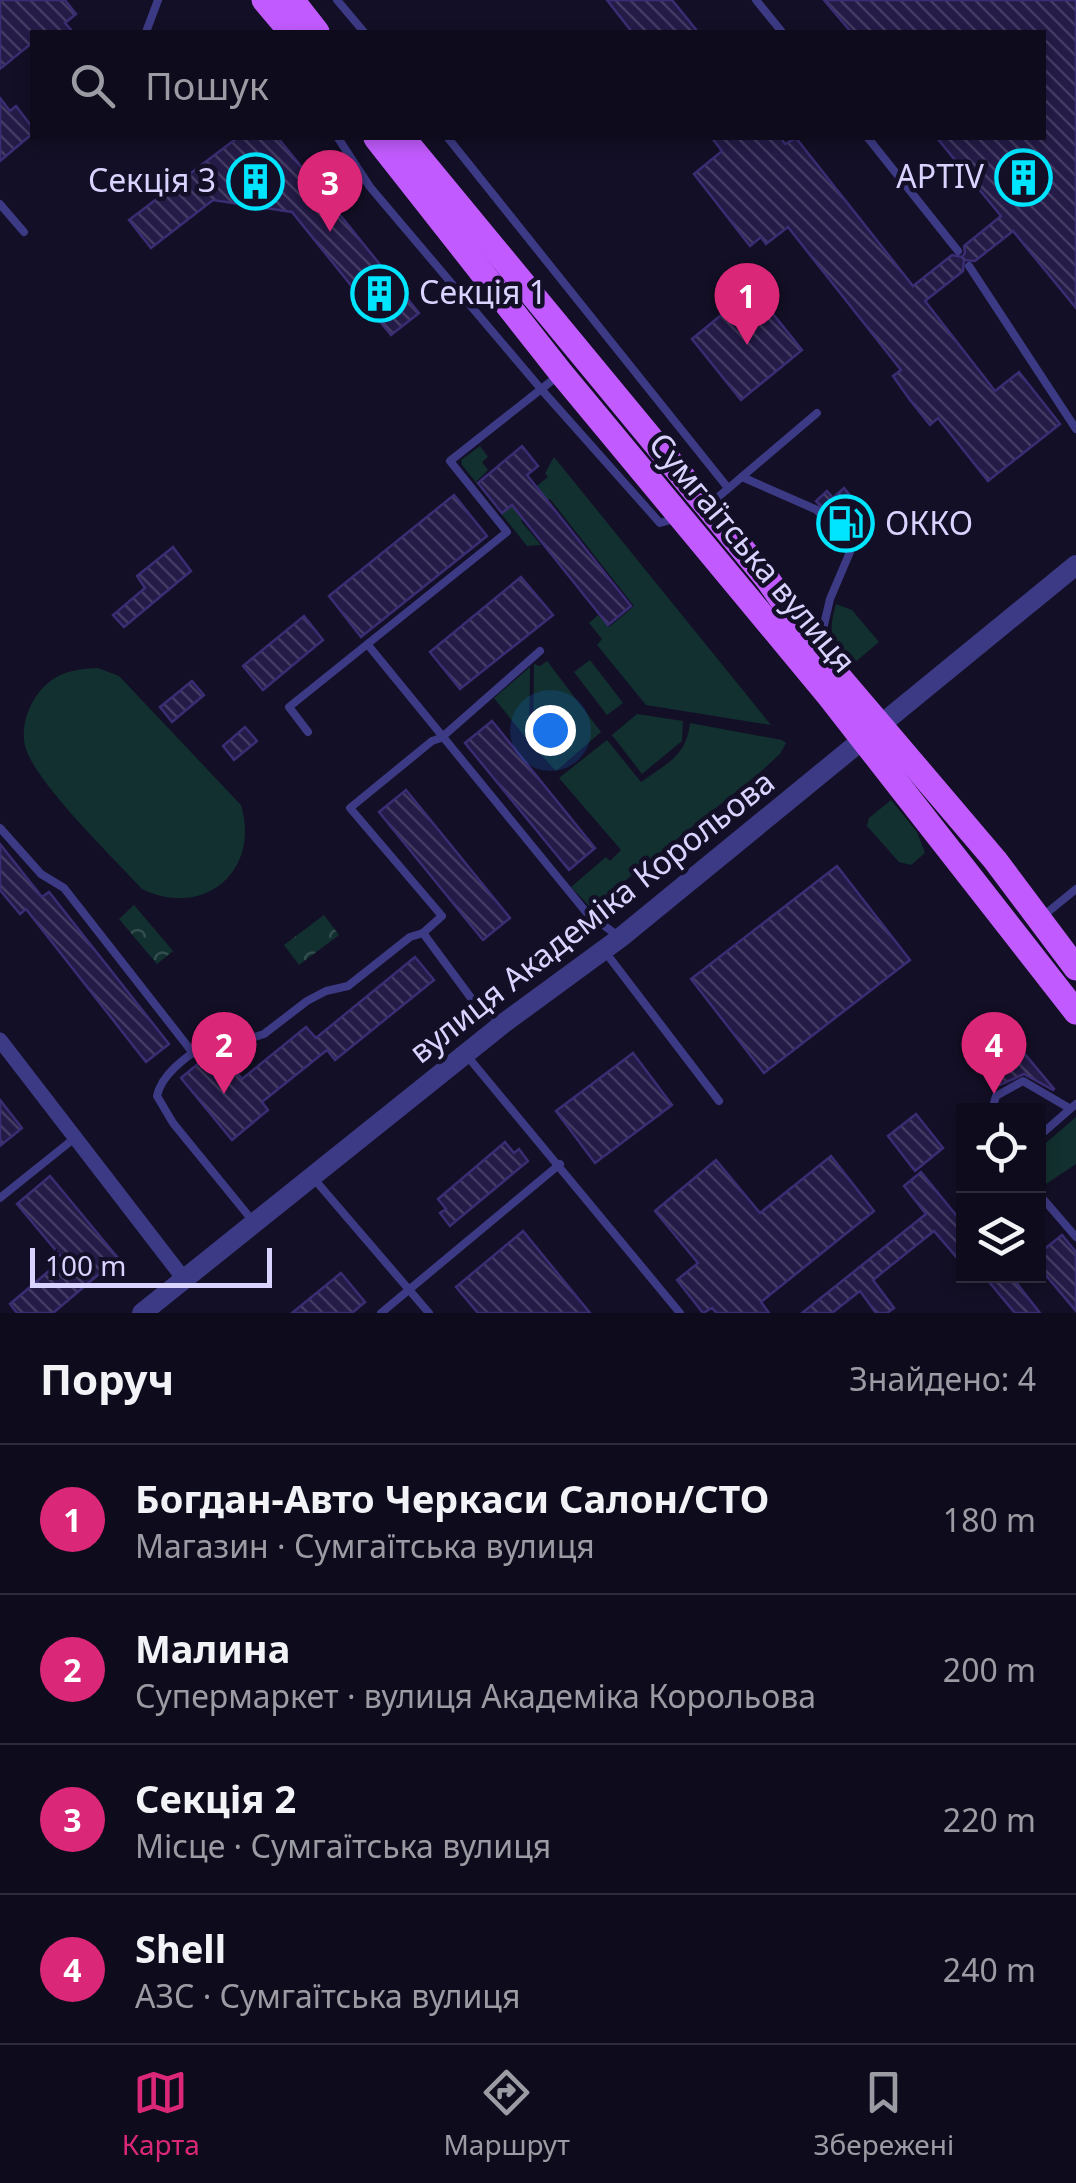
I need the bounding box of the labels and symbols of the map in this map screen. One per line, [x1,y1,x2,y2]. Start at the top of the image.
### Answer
building icon: APTIV [993,147,1053,207]
pin: 3 [298,150,362,232]
building icon: Секція 3 [225,151,285,211]
place label: APTIV [896,154,985,197]
place label: Секція 3 [88,158,216,201]
pin: 1 [714,262,780,345]
building icon: Секція 1 [350,263,410,323]
place label: Секція 1 [419,270,547,313]
street label: Сумгаїтська вулиця [640,423,866,681]
fuel station icon: ОККО [816,494,876,554]
place label: ОККО [885,501,973,544]
your location [525,705,576,756]
street label: вулиця Академіка Корольова [400,760,783,1072]
pin: 2 [192,1012,256,1094]
pin: 4 [962,1012,1026,1094]
scale bar [30,1243,272,1288]

